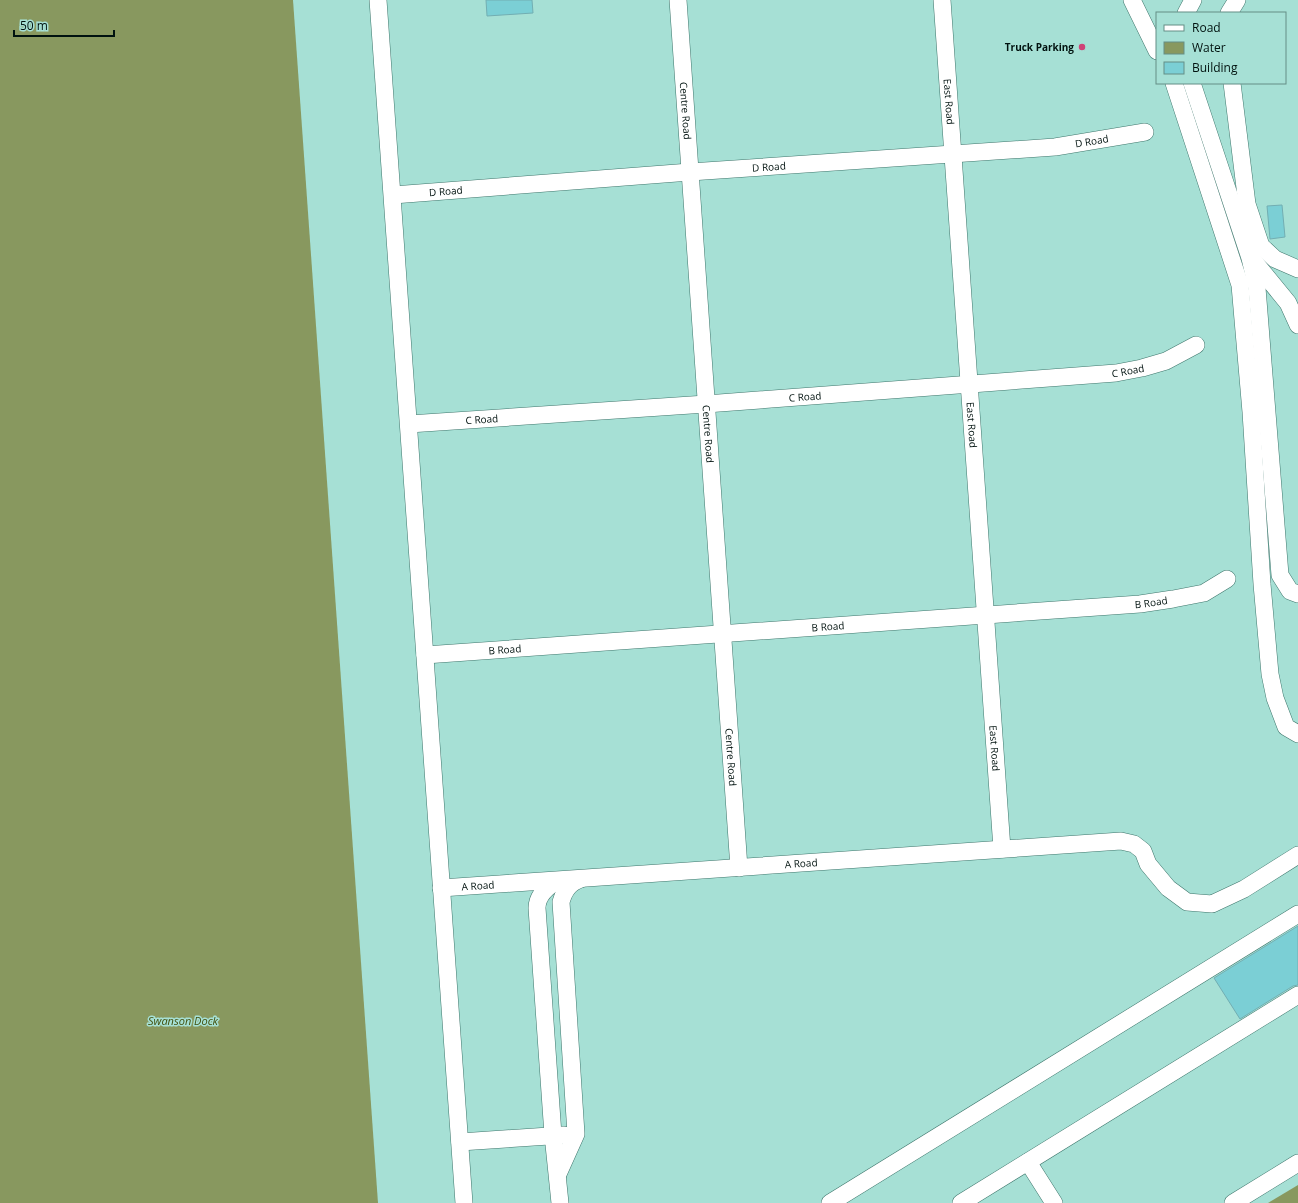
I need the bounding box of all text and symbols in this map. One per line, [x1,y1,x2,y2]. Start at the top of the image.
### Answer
scale bar [14,12,114,38]
legend [1156,12,1286,84]
text: 50 m [20,17,48,34]
text: Road [1192,19,1221,36]
text: Water [1192,39,1226,56]
place label: Truck Parking [1005,40,1074,54]
marker: Truck Parking [1077,42,1087,52]
text: Building [1192,59,1238,76]
street label: East Road [941,78,958,125]
street label: Centre Road [677,81,695,140]
street label: D Road [1074,131,1110,151]
street label: D Road [752,158,786,175]
street label: D Road [428,183,463,199]
street label: C Road [1111,361,1145,380]
street label: C Road [788,388,822,405]
street label: East Road [963,402,981,448]
street label: Centre Road [699,405,718,463]
street label: C Road [465,411,499,427]
street label: B Road [1134,593,1168,611]
street label: B Road [811,618,845,634]
street label: B Road [488,641,522,657]
street label: East Road [986,725,1003,772]
street label: Centre Road [722,728,740,786]
street label: A Road [784,855,818,871]
street label: A Road [461,877,495,894]
water label: Swanson Dock [148,1013,219,1028]

